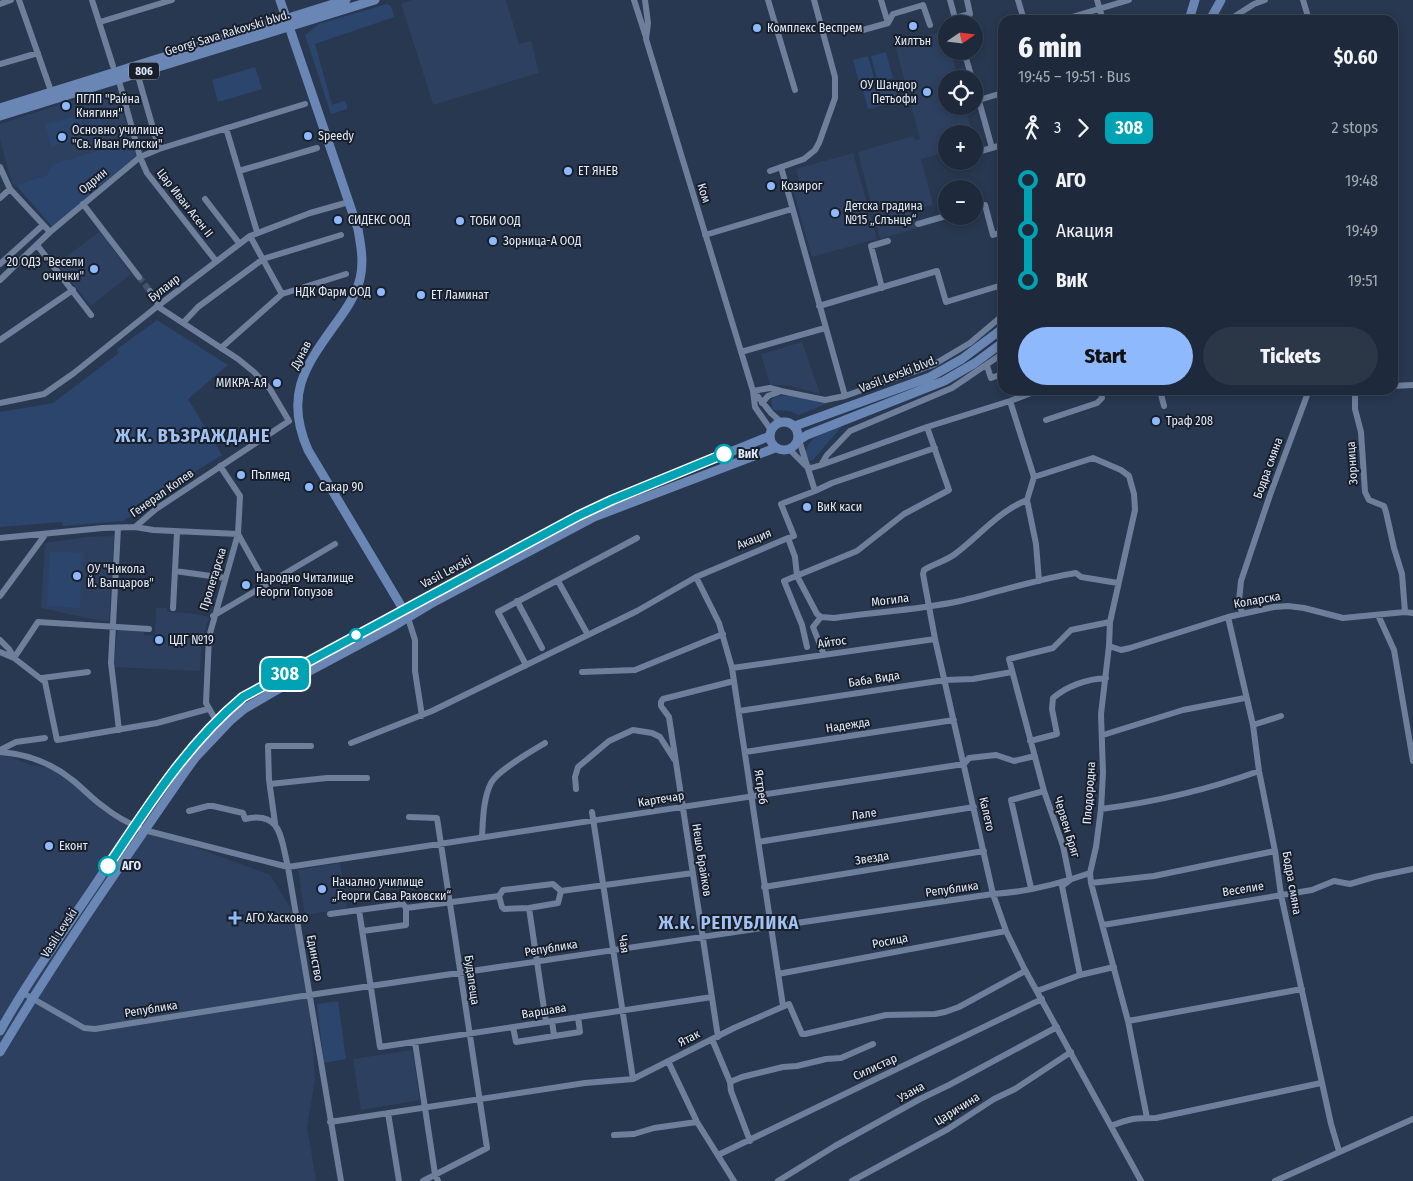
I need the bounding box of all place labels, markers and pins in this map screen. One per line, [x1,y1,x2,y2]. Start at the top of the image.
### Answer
marker: Хилтън [907,20,919,32]
place label: Комплекс Веспрем [767,21,862,35]
marker: Комплекс Веспрем [751,22,763,34]
place label: Хилтън [895,34,931,48]
place label: ОУ Шандор Петьофи [860,78,917,106]
marker: ОУ Шандор Петьофи [921,86,933,98]
place label: ПГЛП "Райна Княгиня" [76,92,140,120]
marker: ПГЛП "Райна Княгиня" [60,100,72,112]
place label: Основно училище "Св. Иван Рилски" [72,123,164,151]
place label: Speedy [318,129,355,143]
marker: Speedy [302,130,314,142]
marker: Основно училище "Св. Иван Рилски" [56,131,68,143]
place label: ЕТ ЯНЕВ [578,164,618,178]
marker: ЕТ ЯНЕВ [562,165,574,177]
place label: Козирог [781,179,823,193]
marker: Козирог [765,180,777,192]
place label: Детска градина №15 „Слънце“ [844,199,923,227]
marker: Детска градина №15 „Слънце“ [829,207,841,219]
place label: СИДЕКС ООД [348,213,411,227]
marker: СИДЕКС ООД [332,214,344,226]
place label: ТОБИ ООД [470,214,521,228]
marker: ТОБИ ООД [454,215,466,227]
place label: Зорница-А ООД [503,234,582,248]
marker: Зорница-А ООД [487,235,499,247]
place label: 20 ОДЗ "Весели очички" [7,255,84,283]
marker: 20 ОДЗ "Весели очички" [88,263,100,275]
place label: НДК Фарм ООД [295,285,371,299]
marker: НДК Фарм ООД [375,286,387,298]
place label: ЕТ Ламинат [431,288,489,302]
marker: ЕТ Ламинат [415,289,427,301]
place label: МИКРА-АЯ [216,376,267,390]
marker: МИКРА-АЯ [271,377,283,389]
place label: Траф 208 [1166,414,1213,428]
marker: Траф 208 [1150,415,1162,427]
marker: ВиК [714,444,734,464]
place label: ВиК [738,447,758,461]
place label: Пълмед [251,468,290,482]
marker: Пълмед [235,469,247,481]
place label: Сакар 90 [319,480,363,494]
marker: Сакар 90 [303,481,315,493]
place label: ВиК каси [817,500,862,514]
marker: ВиК каси [801,501,813,513]
place label: ОУ "Никола Й. Вапцаров" [87,562,154,590]
marker: ОУ "Никола Й. Вапцаров" [71,570,83,582]
place label: Народно Читалище Георги Топузов [256,571,354,599]
marker: Народно Читалище Георги Топузов [240,579,252,591]
unlabelled marker [349,628,363,642]
place label: ЦДГ №19 [169,633,214,647]
marker: ЦДГ №19 [153,634,165,646]
place label: Еконт [59,839,88,853]
marker: Еконт [43,840,55,852]
marker: АГО [98,856,118,876]
place label: АГО [121,859,141,873]
place label: Начално училище „Георги Сава Раковски“ [332,875,452,903]
marker: Начално училище „Георги Сава Раковски“ [316,883,328,895]
marker: АГО Хасково [228,911,242,925]
place label: АГО Хасково [246,911,308,925]

